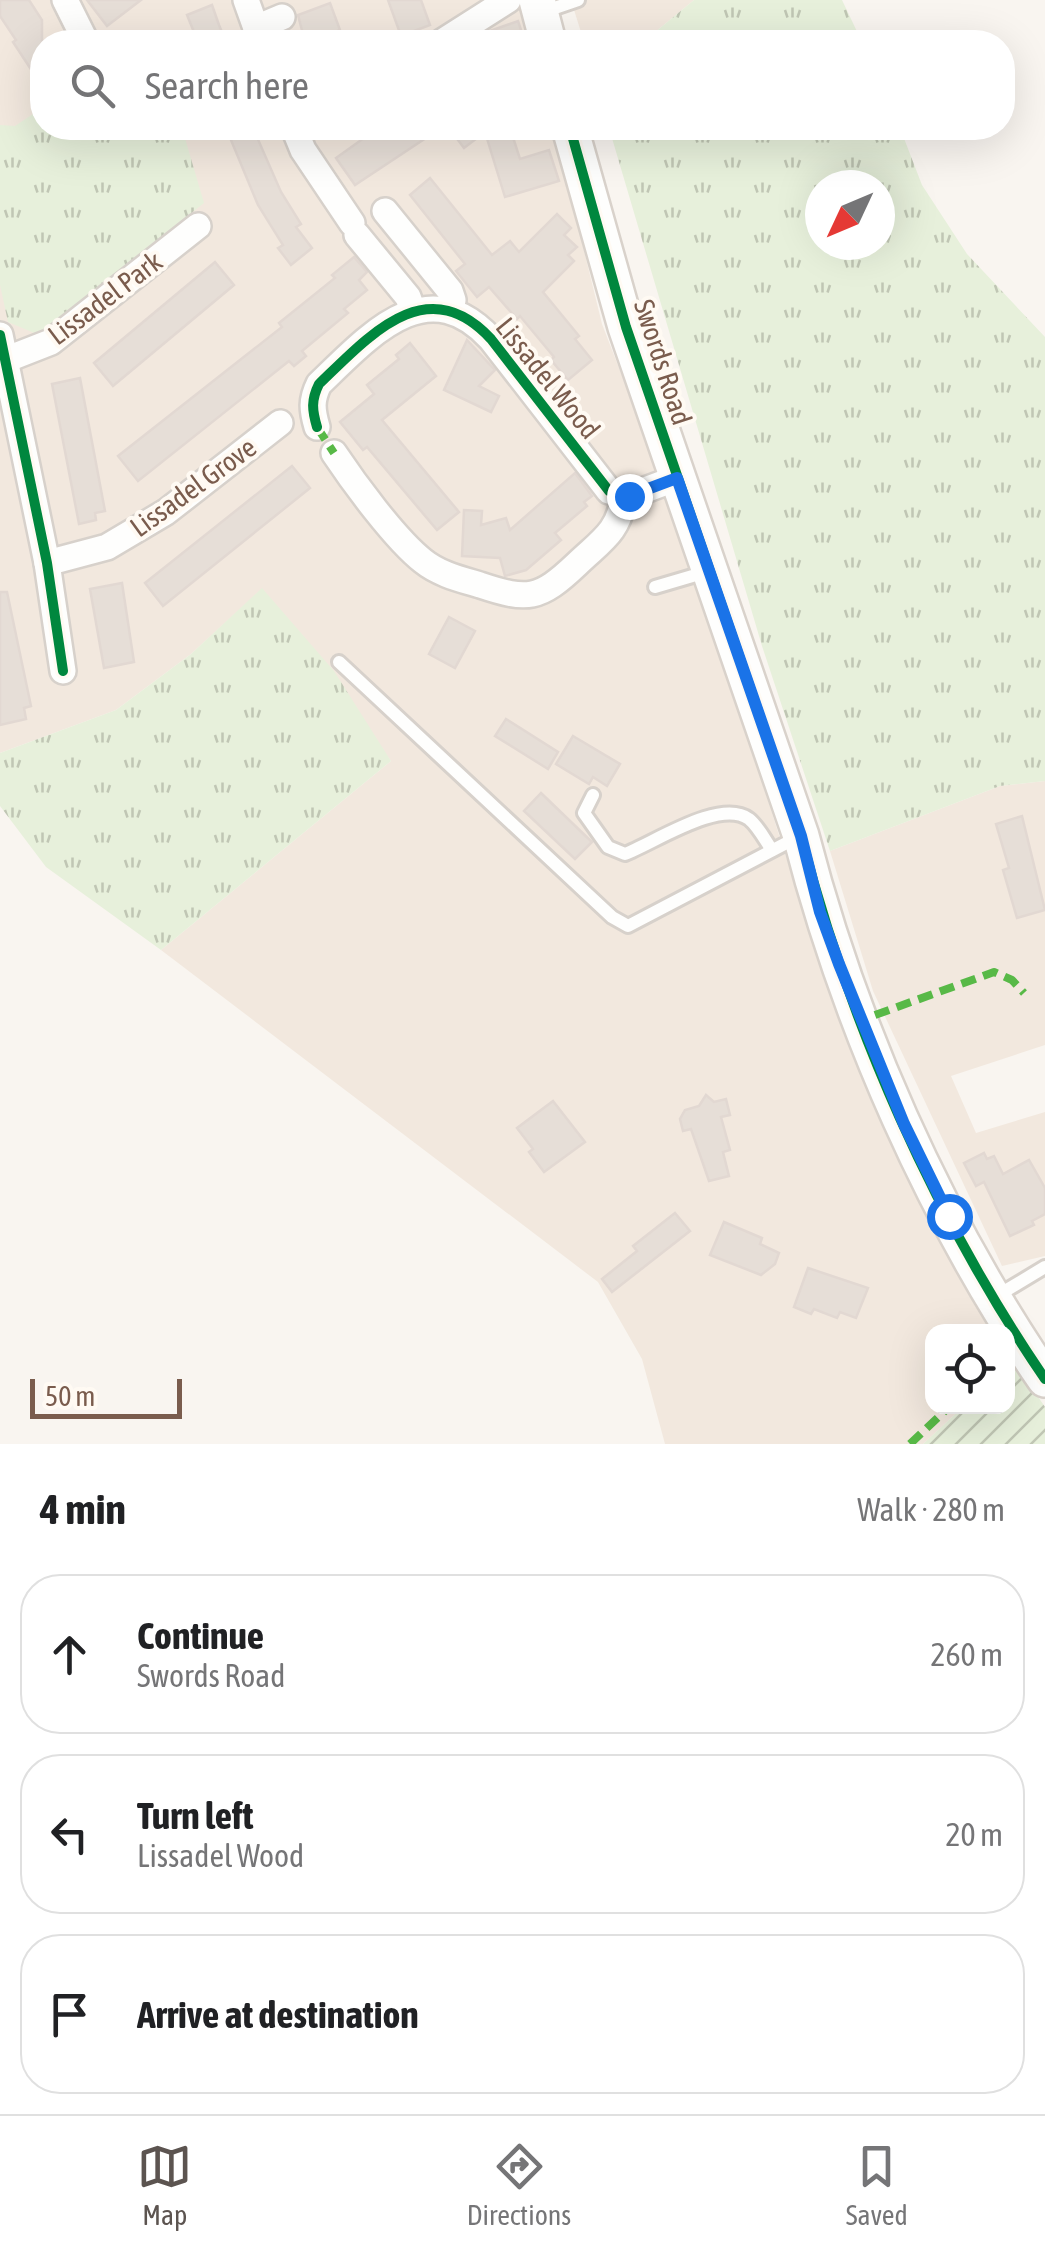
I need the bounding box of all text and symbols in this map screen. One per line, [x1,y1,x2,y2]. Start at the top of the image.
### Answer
search box [30,30,1015,140]
icon: search [65,58,120,113]
text: Search here [145,64,309,107]
north arrow [805,170,895,260]
street label: Lissadel Park [42,245,168,351]
street label: Swords Road [628,295,698,429]
street label: Lissadel Wood [490,311,606,445]
street label: Lissadel Grove [124,431,262,543]
route end [607,474,653,520]
route start [927,1194,973,1240]
map controls [925,1324,1015,1414]
button: locate [925,1324,1015,1414]
scale bar [30,1374,182,1418]
text: 50 m [45,1380,95,1412]
text: 4 min [40,1485,126,1533]
text: Walk · 280 m [857,1491,1005,1528]
text: Continue [137,1614,264,1657]
icon: ahead [42,1627,97,1682]
text: 260 m [930,1636,1003,1673]
text: Swords Road [137,1657,285,1694]
text: Turn left [137,1794,253,1837]
icon: left [42,1807,97,1862]
text: 20 m [945,1816,1003,1853]
text: Lissadel Wood [137,1837,304,1874]
icon: arrive [42,1987,97,2042]
text: Arrive at destination [137,1993,419,2036]
tab: Map [137,2139,192,2231]
tab: Directions [467,2139,571,2231]
tab: Saved [846,2139,908,2231]

